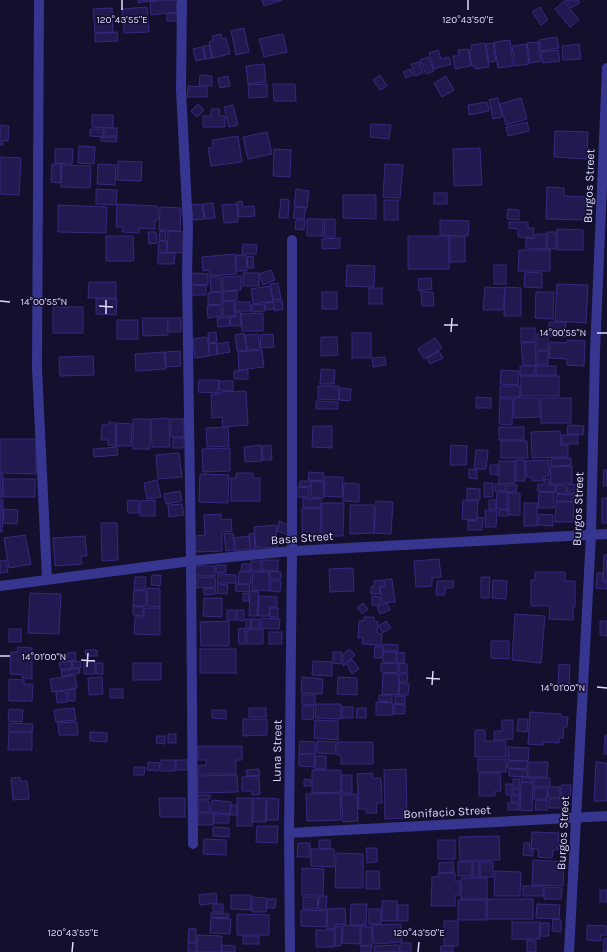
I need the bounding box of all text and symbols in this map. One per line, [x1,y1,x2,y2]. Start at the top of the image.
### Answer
text: 120°43'55"E [96,14,148,26]
text: 120°43'50"E [442,14,494,26]
street label: Burgos Street [581,148,597,223]
text: 14°00'55"N [21,296,67,308]
text: 14°00'55"N [540,327,586,339]
street label: Burgos Street [570,471,586,546]
street label: Basa Street [270,529,334,547]
text: 14°01'00"N [22,651,66,663]
text: 14°01'00"N [541,682,585,694]
street label: Luna Street [269,719,285,782]
street label: Burgos Street [554,795,572,870]
street label: Bonifacio Street [403,803,492,821]
text: 120°43'55"E [47,927,99,939]
text: 120°43'50"E [393,927,445,939]

